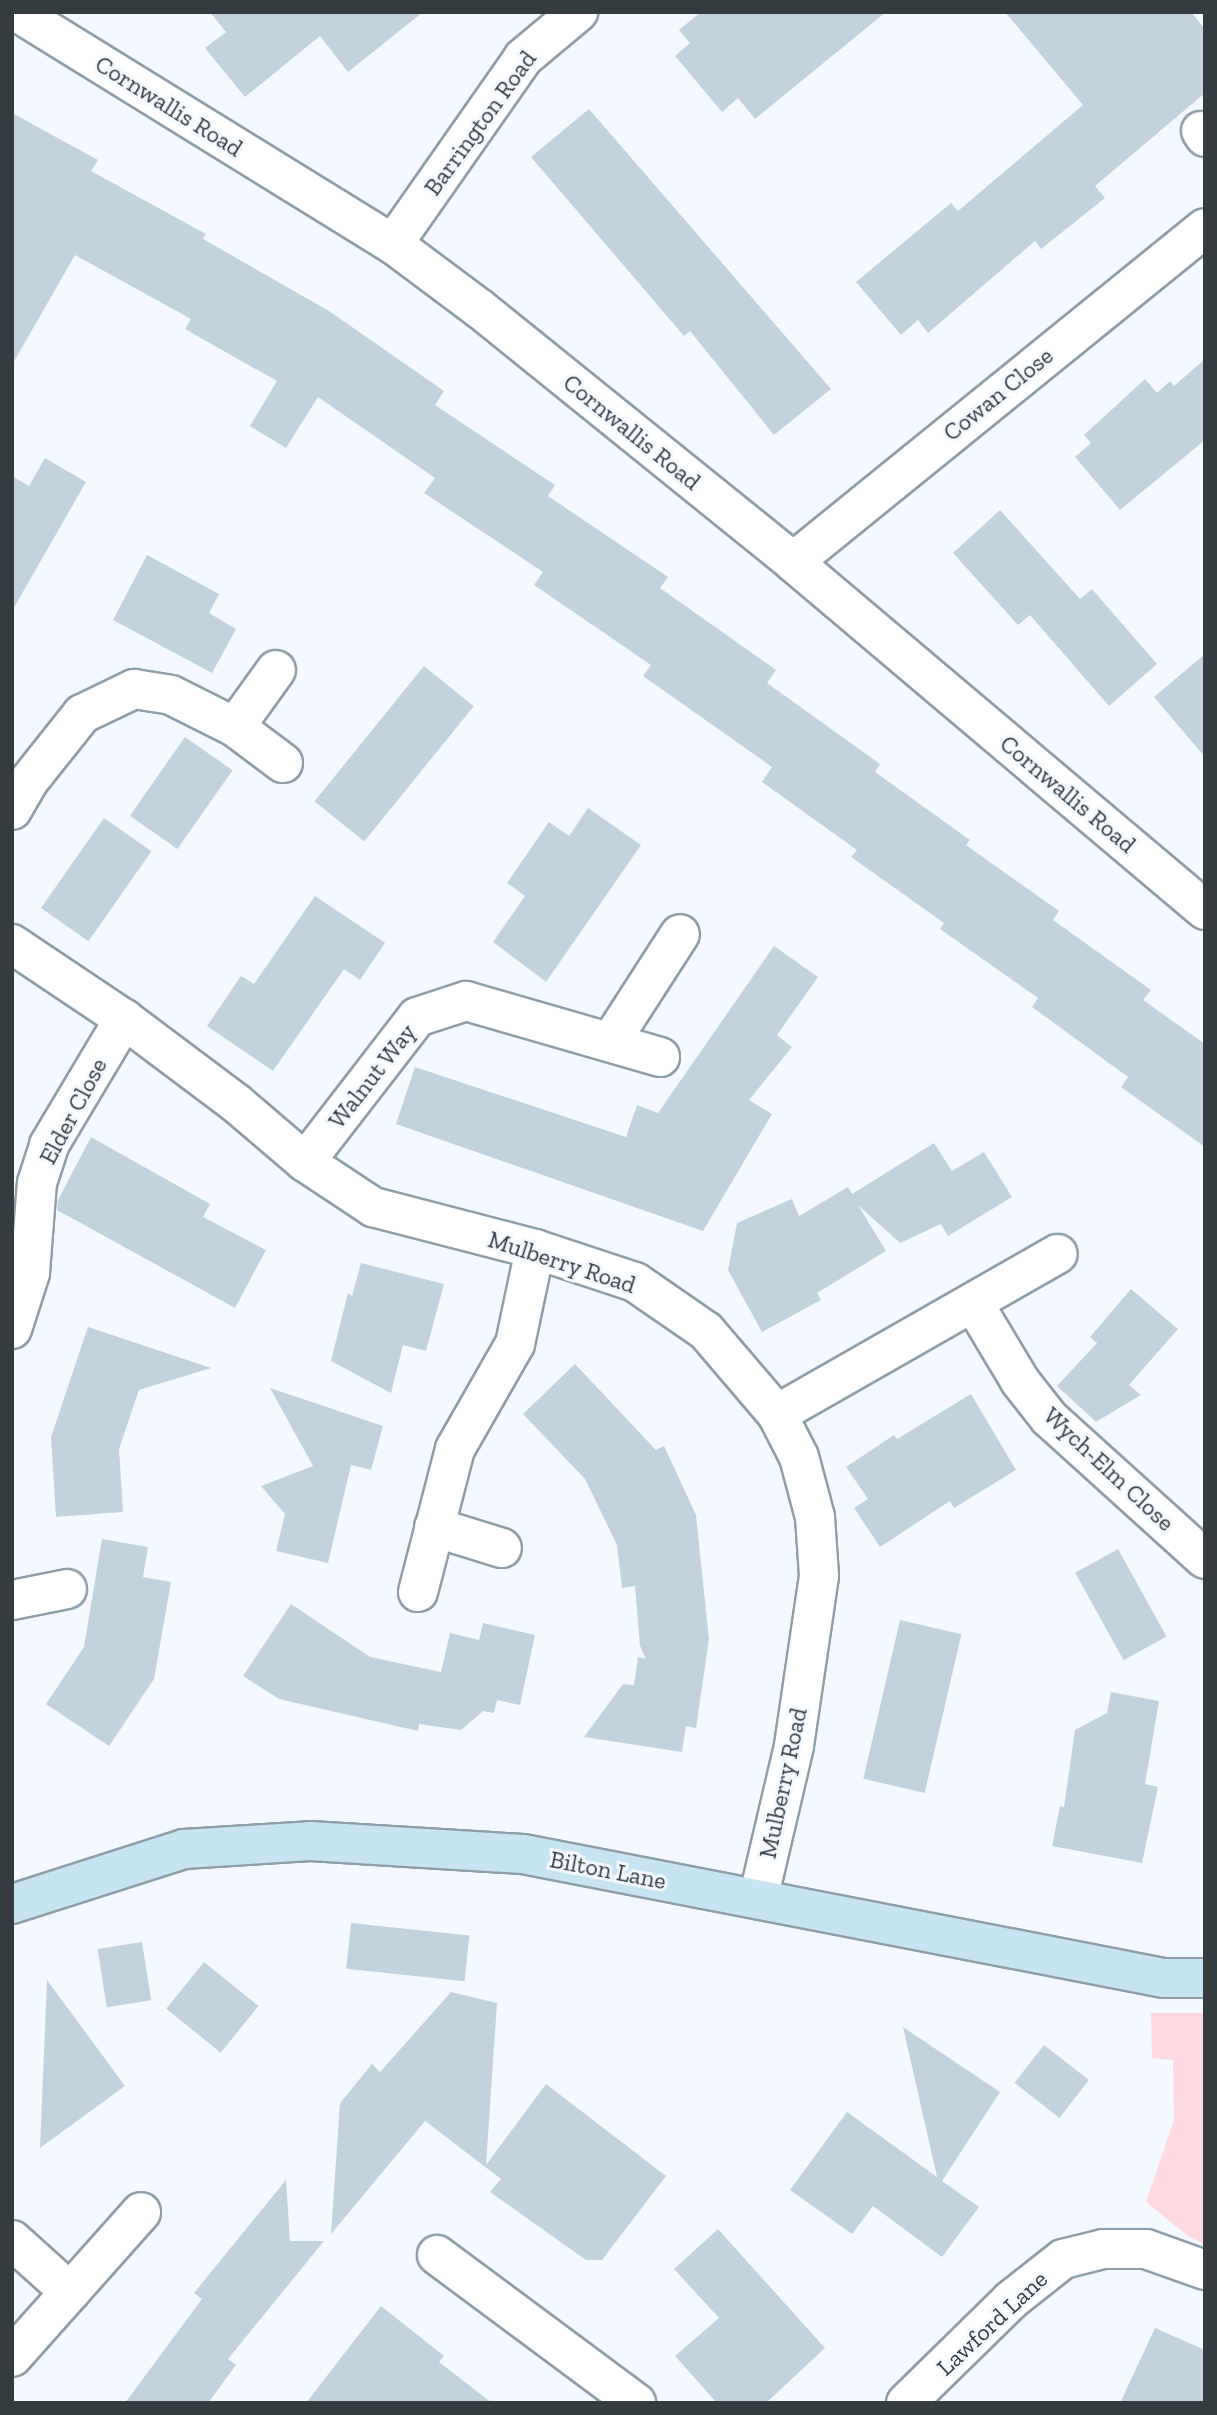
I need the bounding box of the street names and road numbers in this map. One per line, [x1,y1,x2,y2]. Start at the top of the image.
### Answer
street label: Barrington Road [418,45,542,201]
street label: Cornwallis Road [90,49,248,163]
street label: Cowan Close [937,341,1059,447]
street label: Cornwallis Road [558,368,706,496]
street label: Cornwallis Road [994,729,1142,859]
street label: Walnut Way [322,1018,422,1134]
street label: Elder Close [33,1053,113,1169]
street label: Mulberry Road [484,1224,640,1300]
street label: Wych-Elm Close [1038,1401,1180,1537]
street label: Mulberry Road [753,1705,813,1861]
street label: Bilton Lane [547,1845,669,1895]
street label: Lawford Lane [931,2264,1053,2382]

